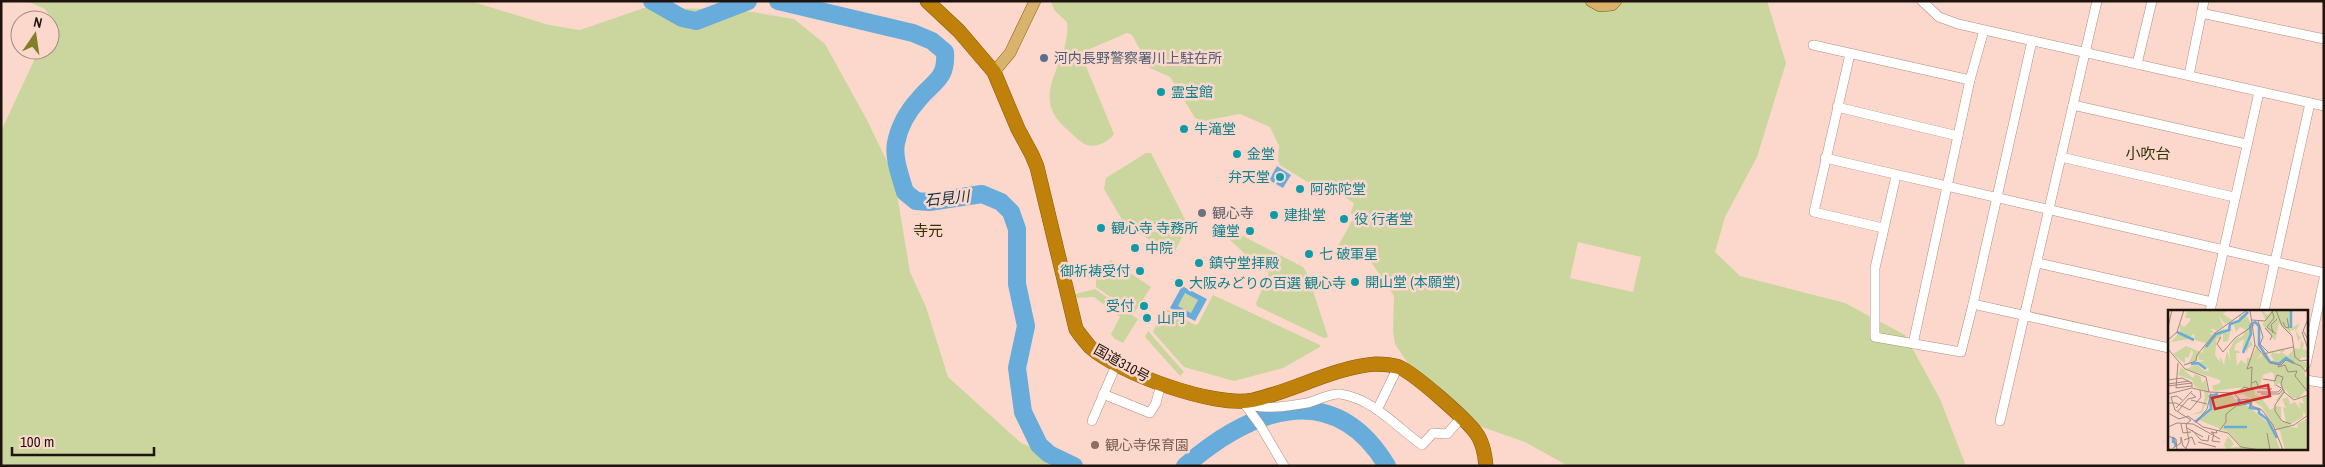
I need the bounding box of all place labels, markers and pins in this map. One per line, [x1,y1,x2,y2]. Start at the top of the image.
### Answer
place label: 河内長野警察署川上駐在所 [1054,49,1222,67]
marker: 河内長野警察署川上駐在所 [1038,52,1050,64]
place label: 霊宝館 [1171,83,1213,101]
marker: 霊宝館 [1155,86,1167,98]
place label: 牛滝堂 [1194,120,1236,138]
marker: 牛滝堂 [1178,123,1190,135]
place label: 金堂 [1247,145,1275,163]
marker: 金堂 [1231,148,1243,160]
place label: 弁天堂 [1228,168,1270,186]
marker: 弁天堂 [1274,171,1286,183]
place label: 阿弥陀堂 [1310,180,1366,198]
marker: 阿弥陀堂 [1294,183,1306,195]
place label: 観心寺 [1212,204,1254,222]
place label: 建掛堂 [1284,206,1326,224]
marker: 観心寺 [1196,207,1208,219]
marker: 建掛堂 [1268,209,1280,221]
place label: 役 行者堂 [1354,210,1413,228]
marker: 役 行者堂 [1338,213,1350,225]
place label: 観心寺 寺務所 [1111,219,1198,237]
marker: 観心寺 寺務所 [1095,222,1107,234]
place label: 鐘堂 [1212,222,1240,240]
marker: 鐘堂 [1244,225,1256,237]
place label: 中院 [1145,239,1173,257]
marker: 中院 [1129,242,1141,254]
place label: 七 破軍星 [1319,245,1378,263]
marker: 七 破軍星 [1303,248,1315,260]
place label: 鎮守堂拝殿 [1209,254,1279,272]
marker: 鎮守堂拝殿 [1193,257,1205,269]
place label: 御祈祷受付 [1060,262,1130,280]
marker: 御祈祷受付 [1134,265,1146,277]
place label: 開山堂 (本願堂) [1365,273,1460,291]
place label: 大阪みどりの百選 観心寺 [1189,274,1346,292]
marker: 開山堂 (本願堂) [1349,276,1361,288]
marker: 大阪みどりの百選 観心寺 [1173,277,1185,289]
place label: 受付 [1106,297,1134,315]
marker: 受付 [1138,300,1150,312]
place label: 山門 [1157,309,1185,327]
marker: 山門 [1141,312,1153,324]
place label: 観心寺保育園 [1105,436,1189,454]
marker: 観心寺保育園 [1089,439,1101,451]

